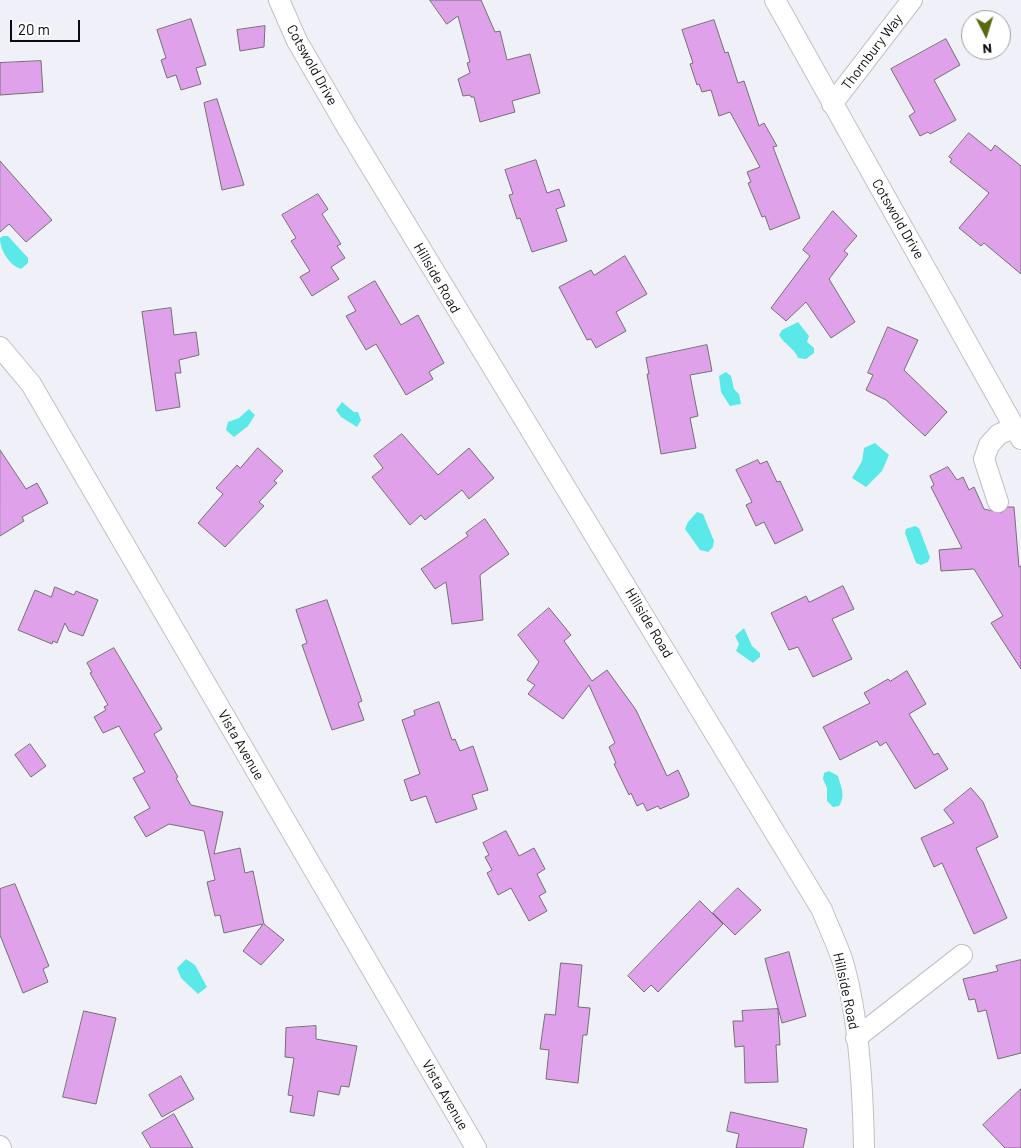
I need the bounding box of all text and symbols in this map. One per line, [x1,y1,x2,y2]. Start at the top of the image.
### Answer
scale bar [12,10,82,42]
north arrow [961,10,1011,60]
street label: Thornbury Way [838,11,906,93]
text: 20 m [18,20,50,38]
street label: Cotswold Drive [283,22,341,108]
text: N [982,41,993,58]
street label: Cotswold Drive [868,176,928,262]
street label: Hillside Road [410,240,464,316]
street label: Hillside Road [622,585,676,661]
street label: Vista Avenue [214,707,268,783]
street label: Hillside Road [830,951,862,1031]
street label: Vista Avenue [418,1057,472,1133]

